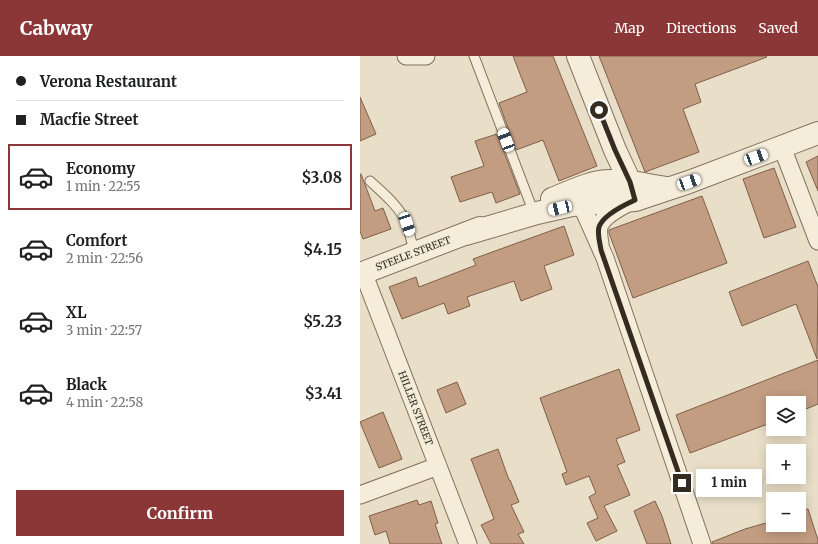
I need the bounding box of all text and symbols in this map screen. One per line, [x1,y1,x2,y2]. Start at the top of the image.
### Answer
text: Cabway [20,16,93,40]
text: Map [614,19,644,37]
text: Directions [666,19,736,37]
text: Saved [758,19,798,37]
text: Verona Restaurant [40,72,177,91]
route start [590,101,608,119]
text: Macfie Street [40,110,138,129]
car [496,127,516,153]
car [743,147,769,167]
icon: car [18,159,54,195]
text: Economy [66,159,135,178]
text: $3.08 [301,168,342,187]
car [676,172,702,192]
text: 1 min · 22:55 [66,178,141,195]
car [547,199,573,217]
car [397,211,417,237]
icon: car [18,231,54,267]
text: Comfort [66,231,127,250]
street label: STEELE STREET [374,233,453,274]
text: $4.15 [303,240,342,259]
text: 2 min · 22:56 [66,250,143,267]
icon: car [18,303,54,339]
text: XL [66,303,87,322]
text: $5.23 [303,312,342,331]
text: 3 min · 22:57 [66,322,142,339]
street label: HILLER STREET [395,369,436,447]
icon: car [18,375,54,411]
text: Black [66,375,107,394]
text: $3.41 [305,384,342,403]
text: 4 min · 22:58 [66,394,143,411]
map controls [766,396,806,532]
button: layers [766,396,806,436]
button: + [766,444,806,484]
callout: 1 min [696,469,762,497]
route end [673,474,691,492]
text: 1 min [711,474,747,491]
button: Confirm [16,490,344,536]
button: − [766,492,806,532]

